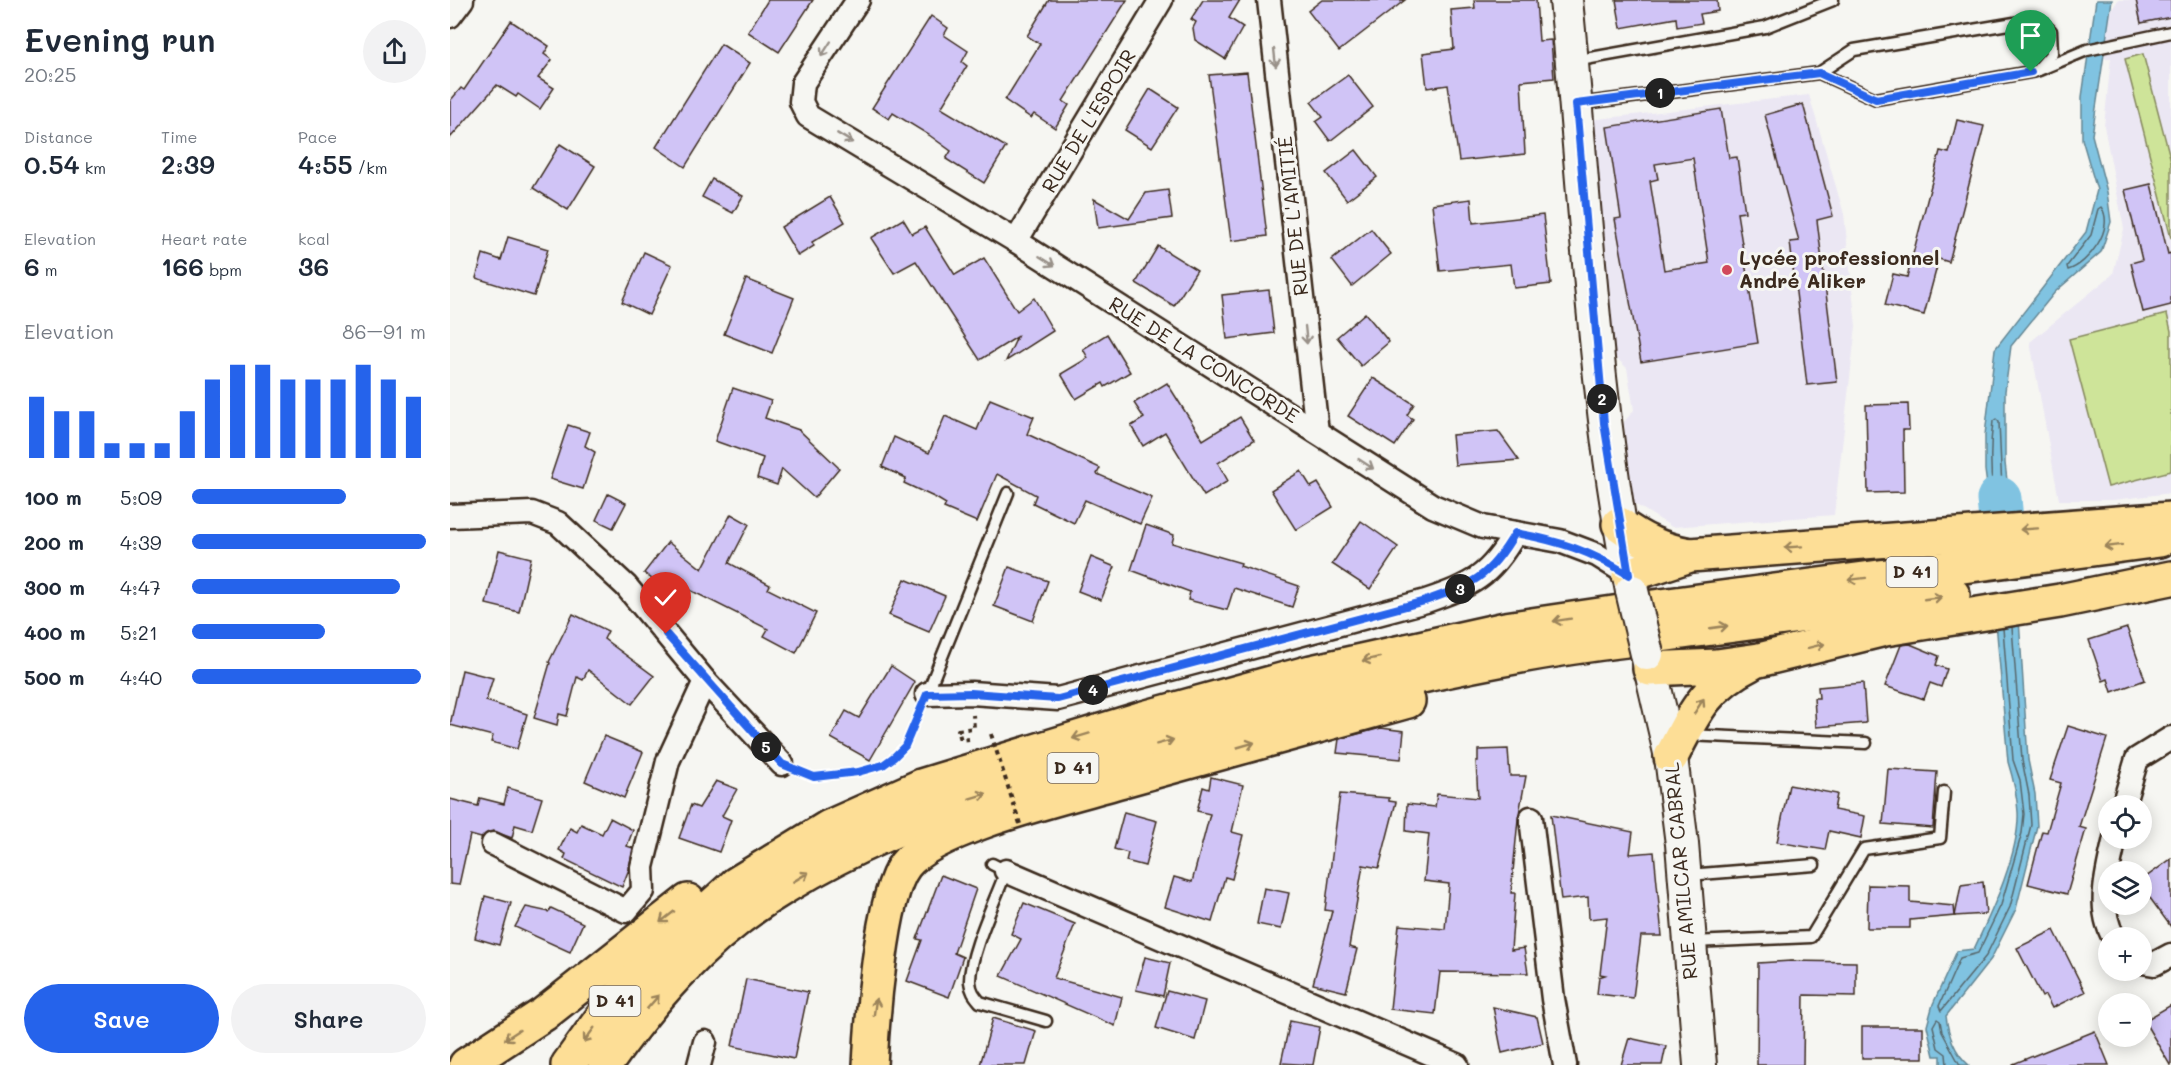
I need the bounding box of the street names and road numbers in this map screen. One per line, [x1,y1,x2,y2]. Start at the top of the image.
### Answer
street label: RUE DE L'ESPOIR [1035,44,1141,197]
street label: RUE DE L'AMITIÉ [1271,135,1313,297]
street label: RUE DE LA CONCORDE [1105,290,1304,428]
road number: D 41 [1886,557,1938,587]
road number: D 41 [1048,753,1098,783]
street label: RUE AMILCAR CABRAL [1658,761,1702,981]
road number: D 41 [590,986,640,1016]

